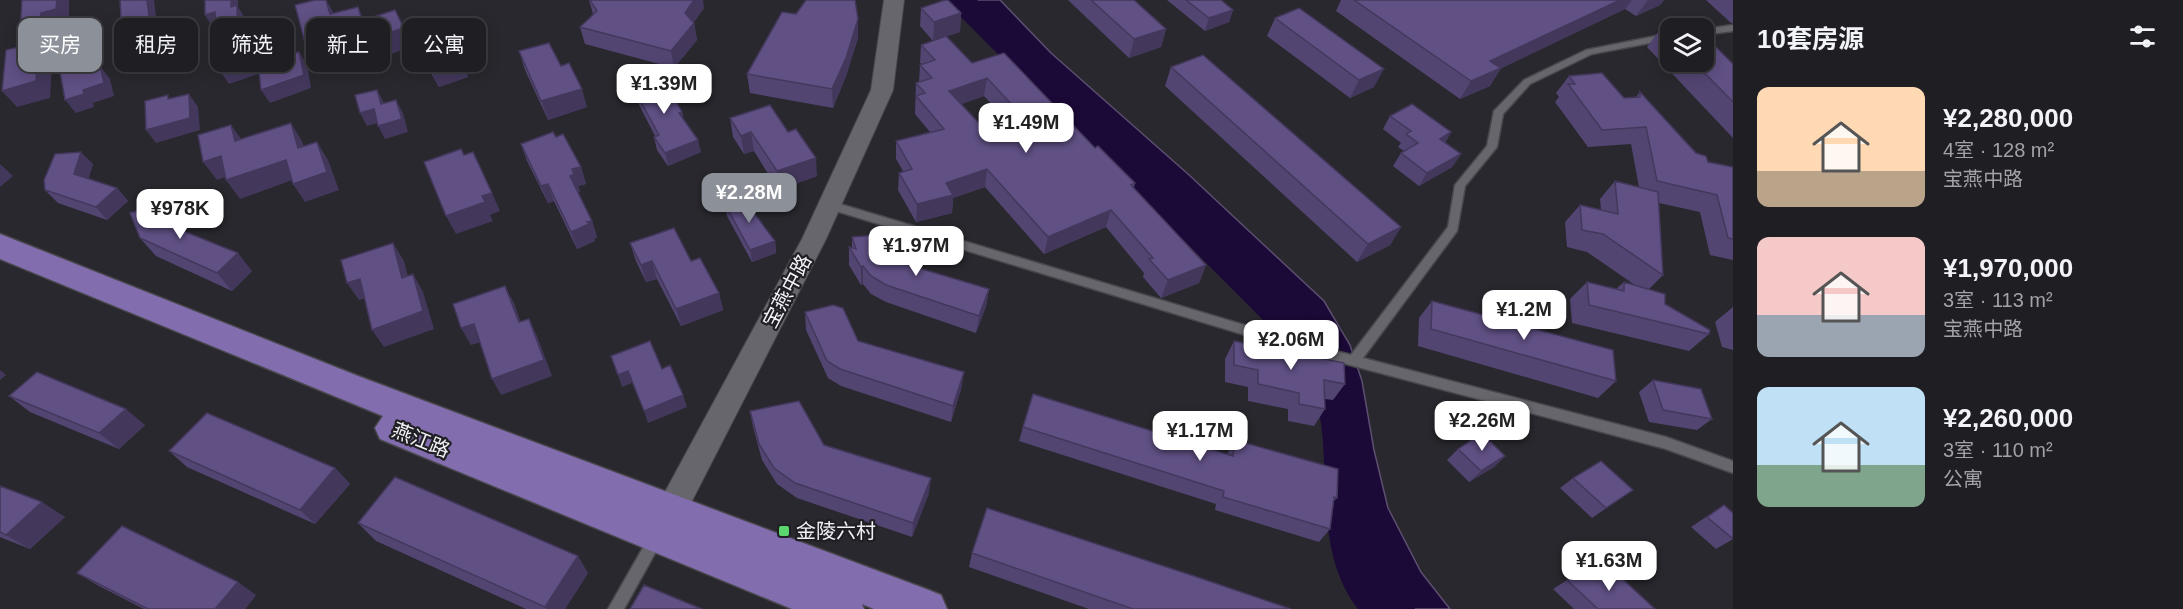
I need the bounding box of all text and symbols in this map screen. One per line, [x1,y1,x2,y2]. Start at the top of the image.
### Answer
chip: 买房 [18,18,102,72]
chip: 租房 [114,18,198,72]
chip: 筛选 [210,18,294,72]
chip: 新上 [306,18,390,72]
chip: 公寓 [402,18,486,72]
map controls [1660,18,1714,72]
button: layers [1660,18,1714,72]
icon: filters [2126,20,2159,53]
text: 10套房源 [1757,24,1864,54]
pin: ¥1.39M [615,64,713,115]
text: ¥1.39M [631,72,697,94]
pin: ¥1.49M [977,103,1075,154]
text: ¥2,280,000 [1943,103,2073,133]
text: ¥1.49M [993,111,1059,133]
icon: home [1805,111,1877,183]
text: 4室 · 128 m² [1943,139,2054,161]
text: 宝燕中路 [1943,168,2023,190]
pin: ¥2.28M [700,173,798,224]
text: ¥2.28M [716,181,782,203]
pin: ¥978K [138,189,222,240]
text: ¥978K [151,197,209,219]
pin: ¥1.97M [867,226,965,277]
text: ¥1.97M [883,234,949,256]
street label: 宝燕中路 [759,251,815,331]
text: ¥1,970,000 [1943,253,2073,283]
icon: home [1805,261,1877,333]
text: 3室 · 113 m² [1943,289,2053,311]
pin: ¥1.2M [1482,290,1566,341]
text: ¥1.2M [1496,298,1552,320]
text: 宝燕中路 [1943,318,2023,340]
pin: ¥2.06M [1242,320,1340,371]
text: ¥2.06M [1258,328,1324,350]
pin: ¥2.26M [1433,401,1531,452]
text: ¥2,260,000 [1943,403,2073,433]
text: ¥2.26M [1449,409,1515,431]
pin: ¥1.17M [1151,411,1249,462]
icon: home [1805,411,1877,483]
street label: 燕江路 [389,419,453,461]
text: ¥1.17M [1167,419,1233,441]
text: 3室 · 110 m² [1943,439,2053,461]
text: 公寓 [1943,468,1983,490]
place label: 金陵六村 [796,520,876,542]
marker: 金陵六村 [777,524,791,538]
pin: ¥1.63M [1560,541,1658,592]
text: ¥1.63M [1576,549,1642,571]

